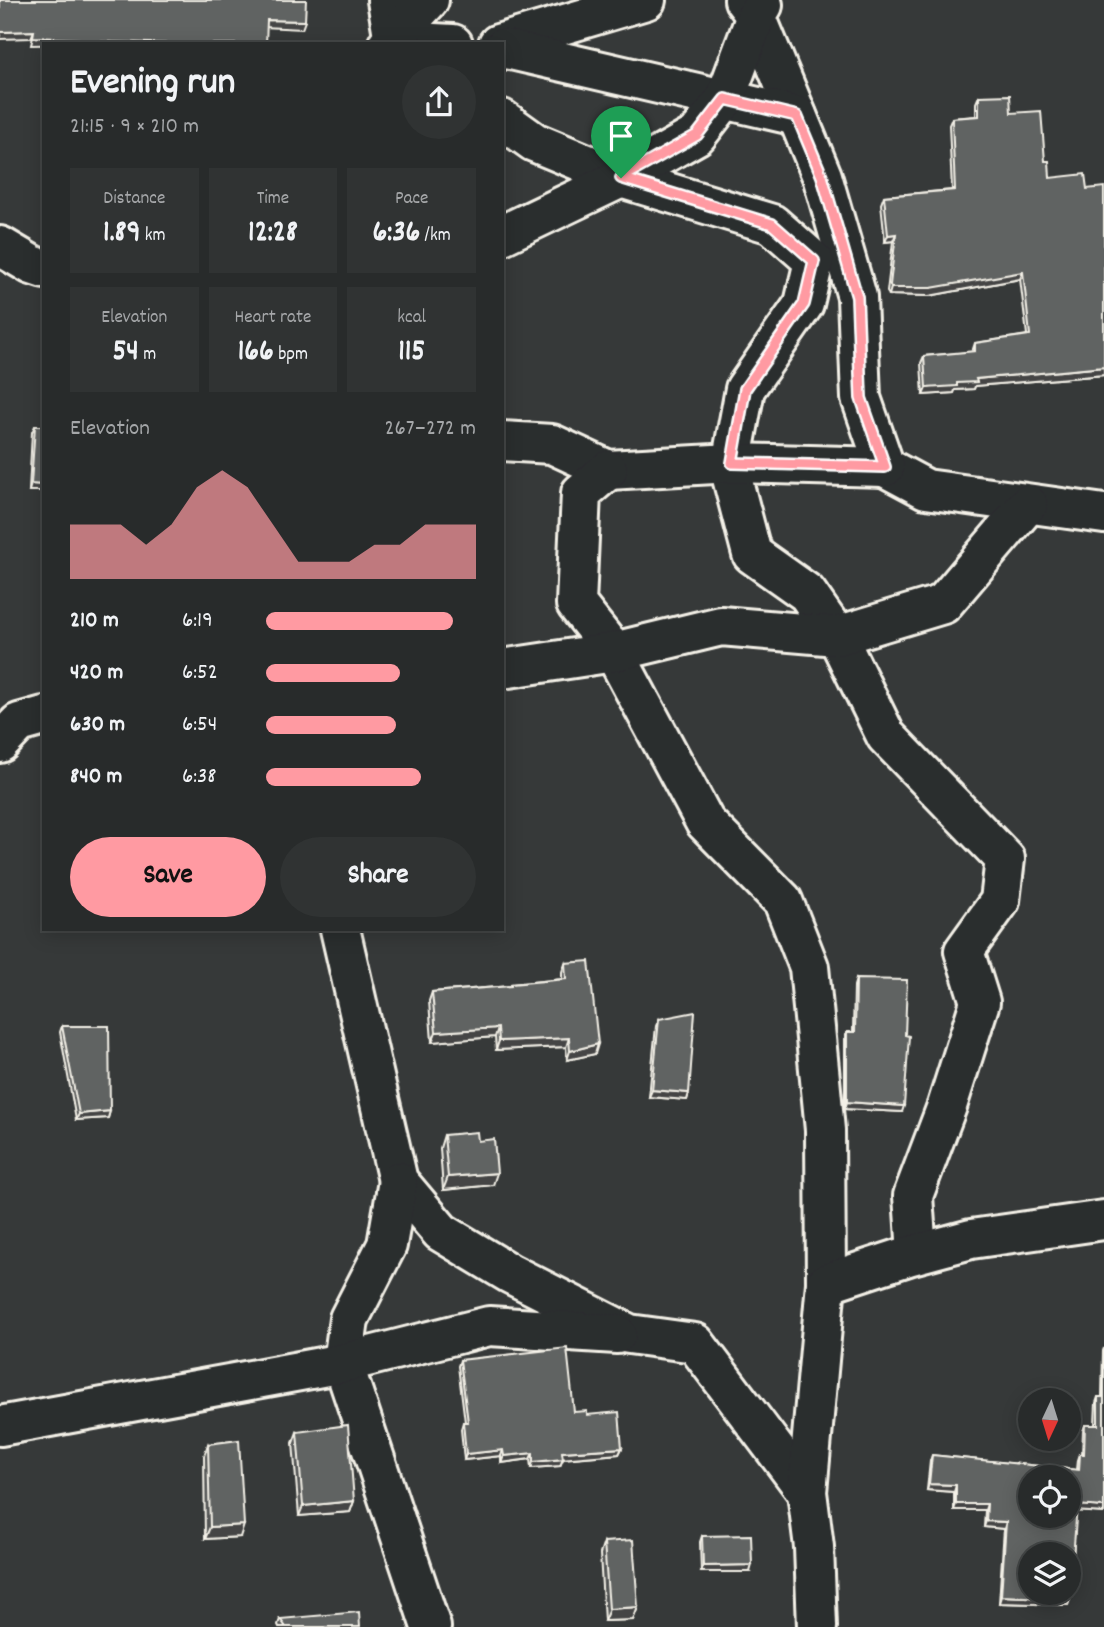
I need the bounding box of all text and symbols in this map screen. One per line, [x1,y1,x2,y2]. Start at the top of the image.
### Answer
text: Evening run [70,57,235,112]
button: share [402,65,476,139]
pin [591,106,651,178]
text: 21:15 · 9 × 210 m [70,111,199,144]
icon: arrive [602,117,640,155]
text: Distance [103,186,165,213]
text: Time [257,186,289,213]
text: Pace [395,186,428,213]
text: 1.89 [103,213,140,256]
text: 12:28 [248,213,298,256]
text: 6:36 [373,213,420,256]
text: km [140,223,166,250]
text: /km [420,223,451,250]
text: Elevation [101,305,167,332]
text: Heart rate [235,305,311,332]
text: kcal [397,305,426,332]
text: 54 [112,332,139,375]
text: 166 [238,332,274,375]
text: 115 [398,332,425,375]
text: m [139,342,156,369]
text: bpm [274,342,308,369]
text: Elevation [70,413,150,446]
text: 267–272 m [384,413,476,446]
text: 210 m [70,605,119,638]
text: 6:19 [182,605,213,638]
text: 420 m [70,657,123,690]
text: 6:52 [182,657,218,690]
text: 630 m [70,709,125,742]
text: 6:54 [182,709,217,742]
text: 840 m [70,761,122,794]
text: 6:38 [182,761,217,794]
button: Save [70,837,266,917]
button: Share [280,837,476,917]
north arrow [1018,1388,1082,1451]
map controls [1018,1388,1081,1605]
button: locate [1018,1465,1081,1528]
button: layers [1018,1542,1081,1605]

